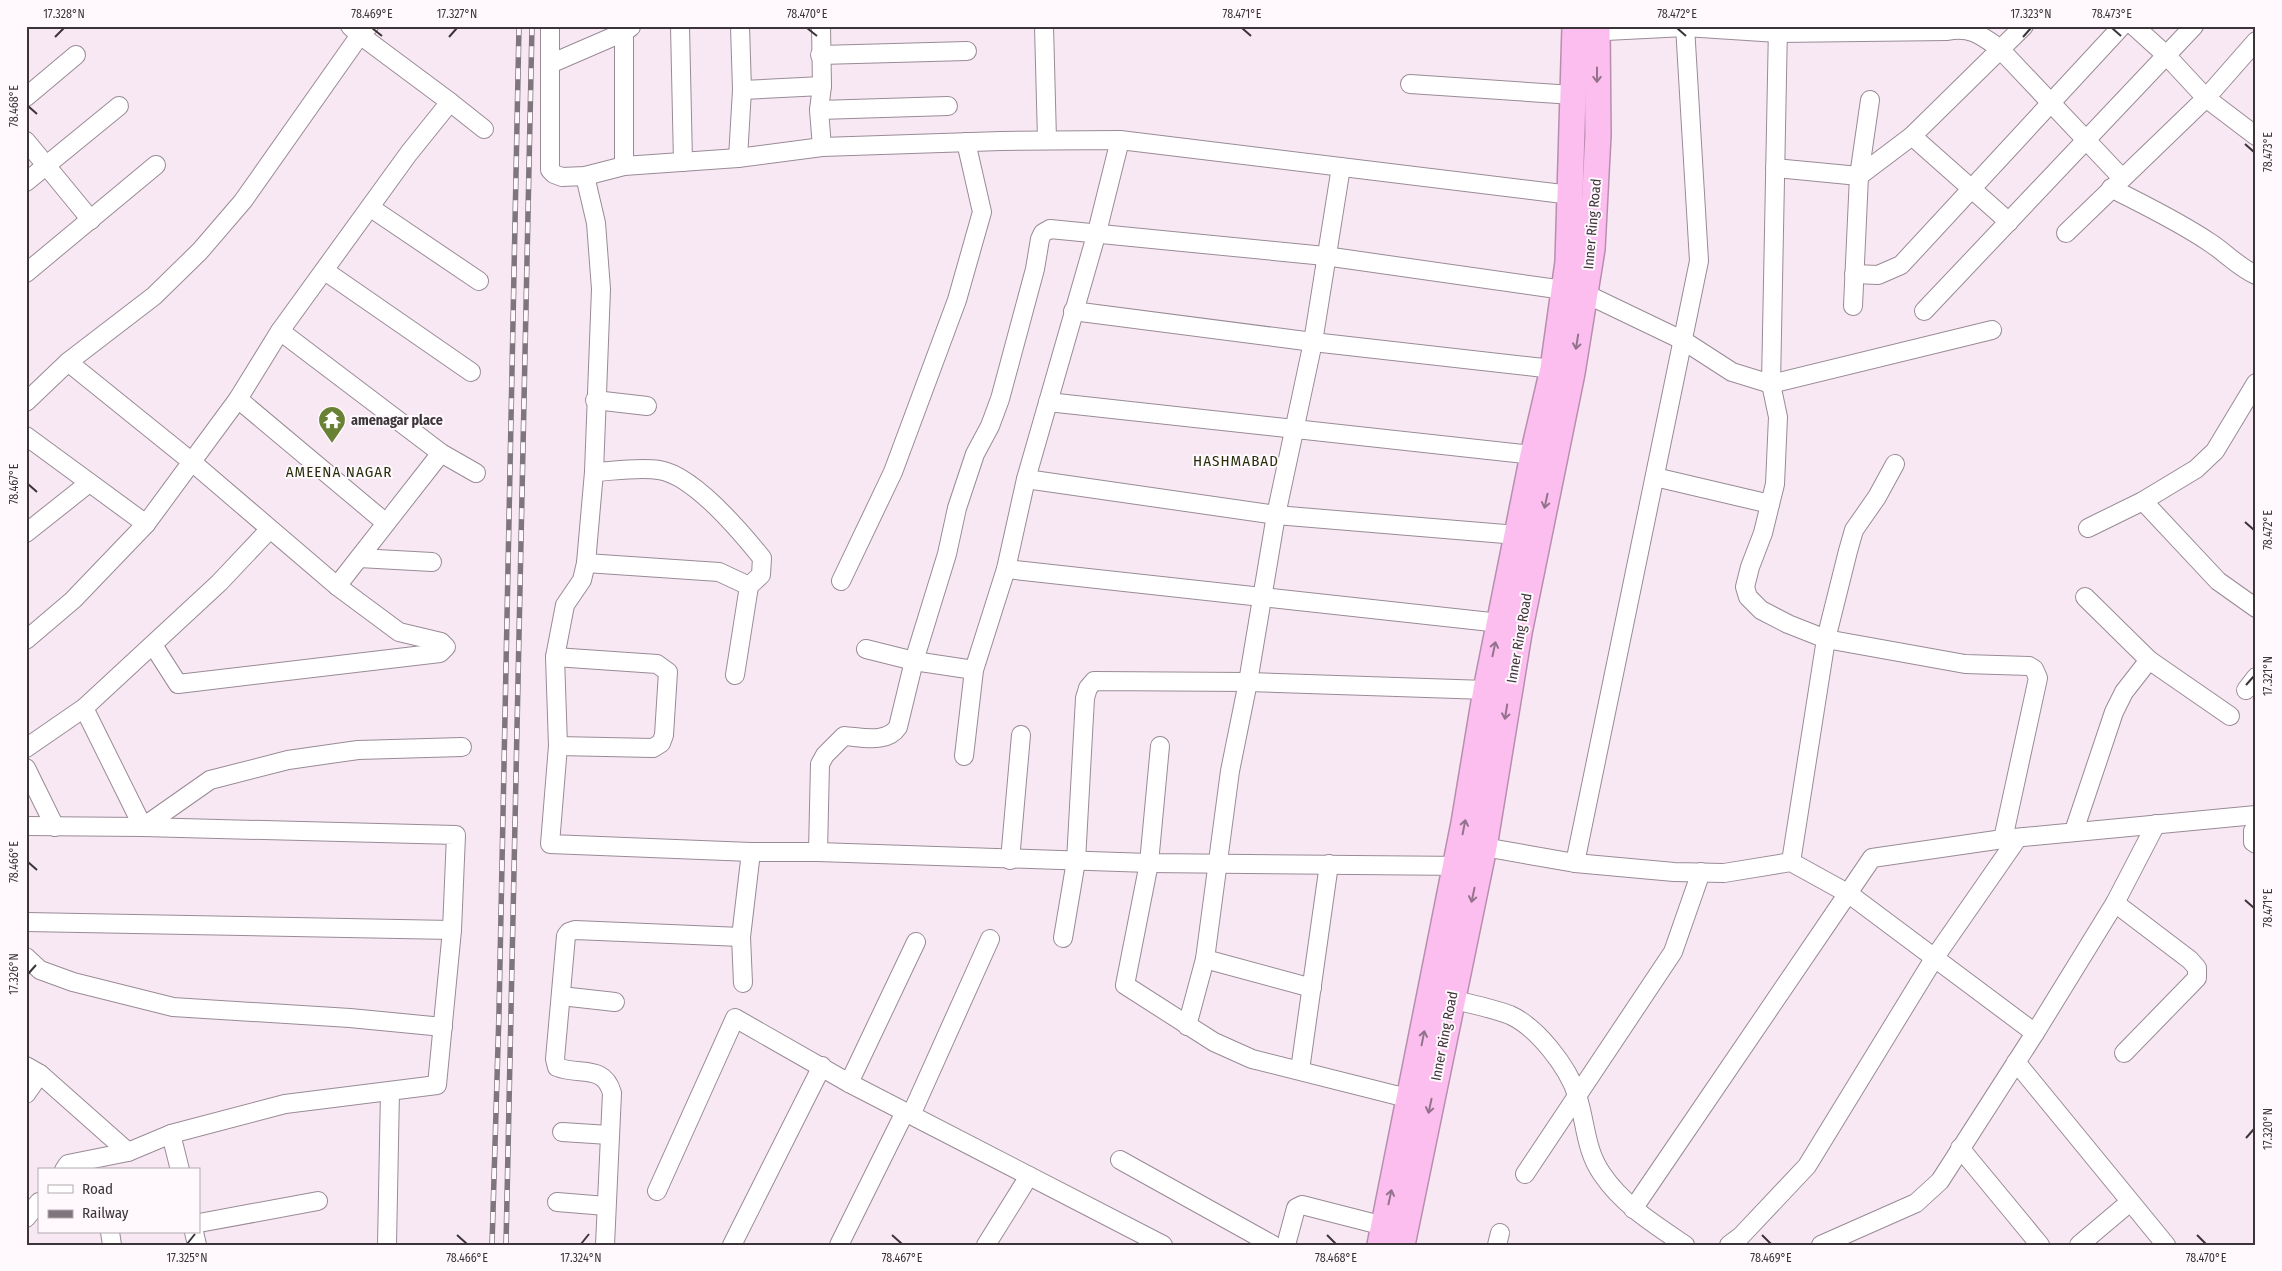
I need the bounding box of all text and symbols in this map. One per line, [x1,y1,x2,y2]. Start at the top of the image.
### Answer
text: 17.328°N [43,7,85,21]
text: 78.469°E [351,7,393,21]
text: 17.327°N [437,7,477,21]
text: 78.470°E [787,7,828,21]
text: 78.471°E [1223,7,1262,21]
text: 78.472°E [1657,7,1697,21]
text: 17.323°N [2010,7,2052,21]
text: 78.473°E [2092,7,2132,21]
one-way arrow [1592,66,1602,83]
text: 78.468°E [7,85,21,127]
text: 78.473°E [2261,132,2275,172]
street label: Inner Ring Road [1580,178,1605,270]
one-way arrow [1572,333,1582,349]
temple icon: amenagar place [317,405,347,444]
place label: amenagar place [351,412,443,429]
district label: HASHMABAD [1193,452,1279,470]
text: 78.467°E [7,463,21,504]
district label: AMEENA NAGAR [286,463,392,481]
one-way arrow [1541,493,1550,509]
text: 78.472°E [2261,510,2275,550]
street label: Inner Ring Road [1503,592,1536,684]
one-way arrow [1490,642,1500,658]
text: 17.321°N [2261,656,2275,696]
one-way arrow [1500,704,1510,720]
one-way arrow [1459,819,1469,835]
text: 78.466°E [7,841,21,883]
one-way arrow [1468,887,1477,903]
text: 78.471°E [2261,888,2275,928]
text: 17.326°N [7,953,21,995]
street label: Inner Ring Road [1427,990,1462,1082]
one-way arrow [1418,1030,1428,1046]
one-way arrow [1425,1097,1435,1113]
text: 17.320°N [2261,1108,2275,1150]
legend [38,1168,200,1234]
text: Road [82,1180,113,1198]
one-way arrow [1386,1189,1396,1205]
text: Railway [82,1204,129,1222]
text: 17.325°N [166,1251,208,1265]
text: 78.466°E [446,1251,488,1265]
text: 17.324°N [560,1251,602,1265]
text: 78.467°E [882,1251,923,1265]
text: 78.468°E [1315,1251,1357,1265]
text: 78.469°E [1750,1251,1792,1265]
text: 78.470°E [2186,1251,2227,1265]

